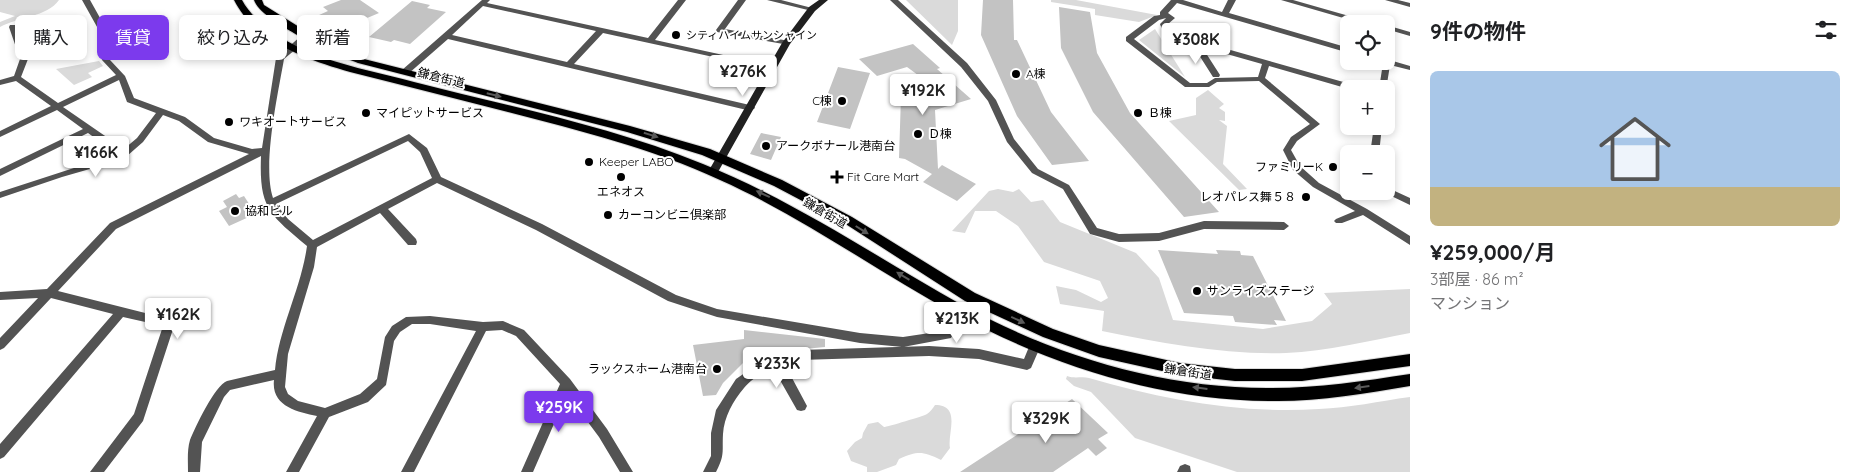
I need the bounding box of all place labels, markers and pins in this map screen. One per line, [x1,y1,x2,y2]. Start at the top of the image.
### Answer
pin: ¥308K [1161,22,1231,65]
place label: シティハイムサンシャイン [686,28,817,42]
marker: シティハイムサンシャイン [670,29,682,41]
pin: ¥276K [708,54,778,97]
place label: A棟 [1026,66,1046,81]
marker: A棟 [1010,68,1022,80]
pin: ¥192K [888,74,958,116]
place label: C棟 [812,93,832,108]
marker: C棟 [836,95,848,107]
place label: マイピットサービス [376,105,484,120]
place label: Ｂ棟 [1148,105,1172,120]
marker: マイピットサービス [360,107,372,119]
marker: Ｂ棟 [1132,107,1144,119]
place label: ワキオートサービス [239,114,347,129]
marker: ワキオートサービス [223,116,235,128]
place label: Ｄ棟 [928,126,952,141]
marker: Ｄ棟 [912,128,924,140]
pin: ¥166K [61,136,131,178]
place label: アークボナール港南台 [776,138,895,153]
marker: アークボナール港南台 [760,140,772,152]
place label: Keeper LABO [599,154,674,169]
marker: Keeper LABO [583,156,595,168]
place label: ファミリーK [1255,159,1323,174]
marker: ファミリーK [1327,161,1339,173]
place label: Fit Care Mart [847,169,919,184]
marker: エネオス [615,171,627,183]
marker: Fit Care Mart [831,171,843,183]
place label: エネオス [597,184,645,199]
place label: レオパレス舞５８ [1200,189,1296,204]
marker: レオパレス舞５８ [1300,191,1312,203]
place label: 協和ビル [245,203,293,218]
marker: 協和ビル [229,205,241,217]
place label: カーコンビニ倶楽部 [618,207,726,222]
marker: カーコンビニ倶楽部 [602,209,614,221]
place label: サンライズステージ [1207,283,1314,298]
marker: サンライズステージ [1191,285,1203,297]
pin: ¥162K [143,298,213,340]
pin: ¥213K [922,302,992,344]
pin: ¥233K [742,346,812,389]
place label: ラックスホーム港南台 [588,361,707,376]
marker: ラックスホーム港南台 [711,363,723,375]
pin: ¥259K [524,390,594,433]
pin: ¥329K [1011,402,1081,444]

